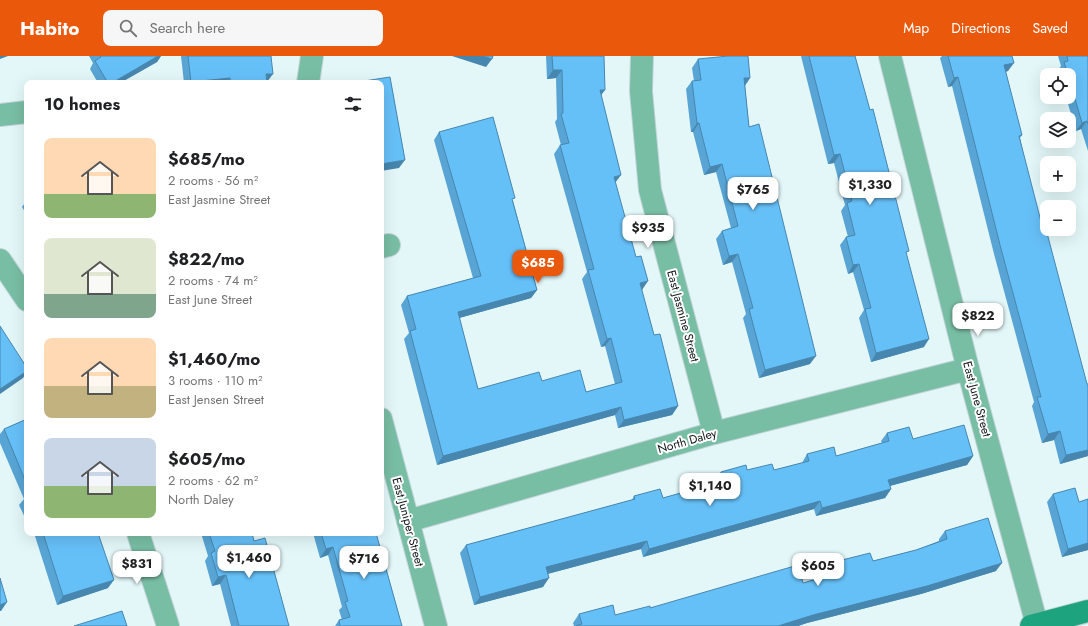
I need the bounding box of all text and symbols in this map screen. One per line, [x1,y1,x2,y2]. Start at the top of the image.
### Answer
search box [103,10,383,46]
text: Habito [20,15,79,42]
icon: search [117,17,139,39]
text: Search here [149,17,225,39]
text: Map [903,18,929,38]
text: Directions [951,18,1011,38]
text: Saved [1033,18,1068,38]
map controls [1040,68,1076,236]
button: locate [1040,68,1076,104]
text: 10 homes [44,92,120,116]
icon: filters [342,93,364,115]
button: layers [1040,112,1076,148]
text: $685/mo [168,147,245,171]
icon: home [76,154,124,202]
button: + [1040,156,1076,192]
text: 2 rooms · 56 m² [168,171,258,190]
pin: $1,330 [837,172,903,206]
text: $1,330 [848,175,892,194]
pin: $765 [729,177,777,211]
text: $765 [736,180,770,199]
text: East Jasmine Street [168,190,270,209]
button: − [1040,200,1076,236]
pin: $935 [624,215,672,249]
text: $935 [631,218,665,237]
text: $822/mo [168,247,245,271]
pin: $685 [514,250,562,284]
text: $685 [521,253,555,272]
icon: home [76,254,124,302]
street label: East Jasmine Street [662,268,704,364]
text: 2 rooms · 74 m² [168,271,258,290]
text: East June Street [168,290,252,309]
pin: $822 [954,303,1002,337]
text: $822 [961,306,995,325]
text: $1,460/mo [168,347,260,371]
icon: home [76,354,124,402]
street label: East June Street [958,359,996,439]
text: 3 rooms · 110 m² [168,371,263,390]
text: East Jensen Street [168,390,264,409]
street label: North Daley [655,424,719,458]
text: $605/mo [168,447,245,471]
icon: home [76,454,124,502]
text: 2 rooms · 62 m² [168,471,258,490]
pin: $1,140 [677,473,743,507]
street label: East Juniper Street [387,475,429,569]
text: $1,140 [688,476,732,495]
text: North Daley [168,490,234,509]
pin: $1,460 [216,545,282,579]
pin: $716 [340,546,388,580]
text: $1,460 [226,548,272,567]
text: $716 [348,549,380,568]
pin: $831 [113,551,161,585]
pin: $605 [794,553,842,587]
text: $831 [122,554,152,573]
text: $605 [801,556,835,575]

